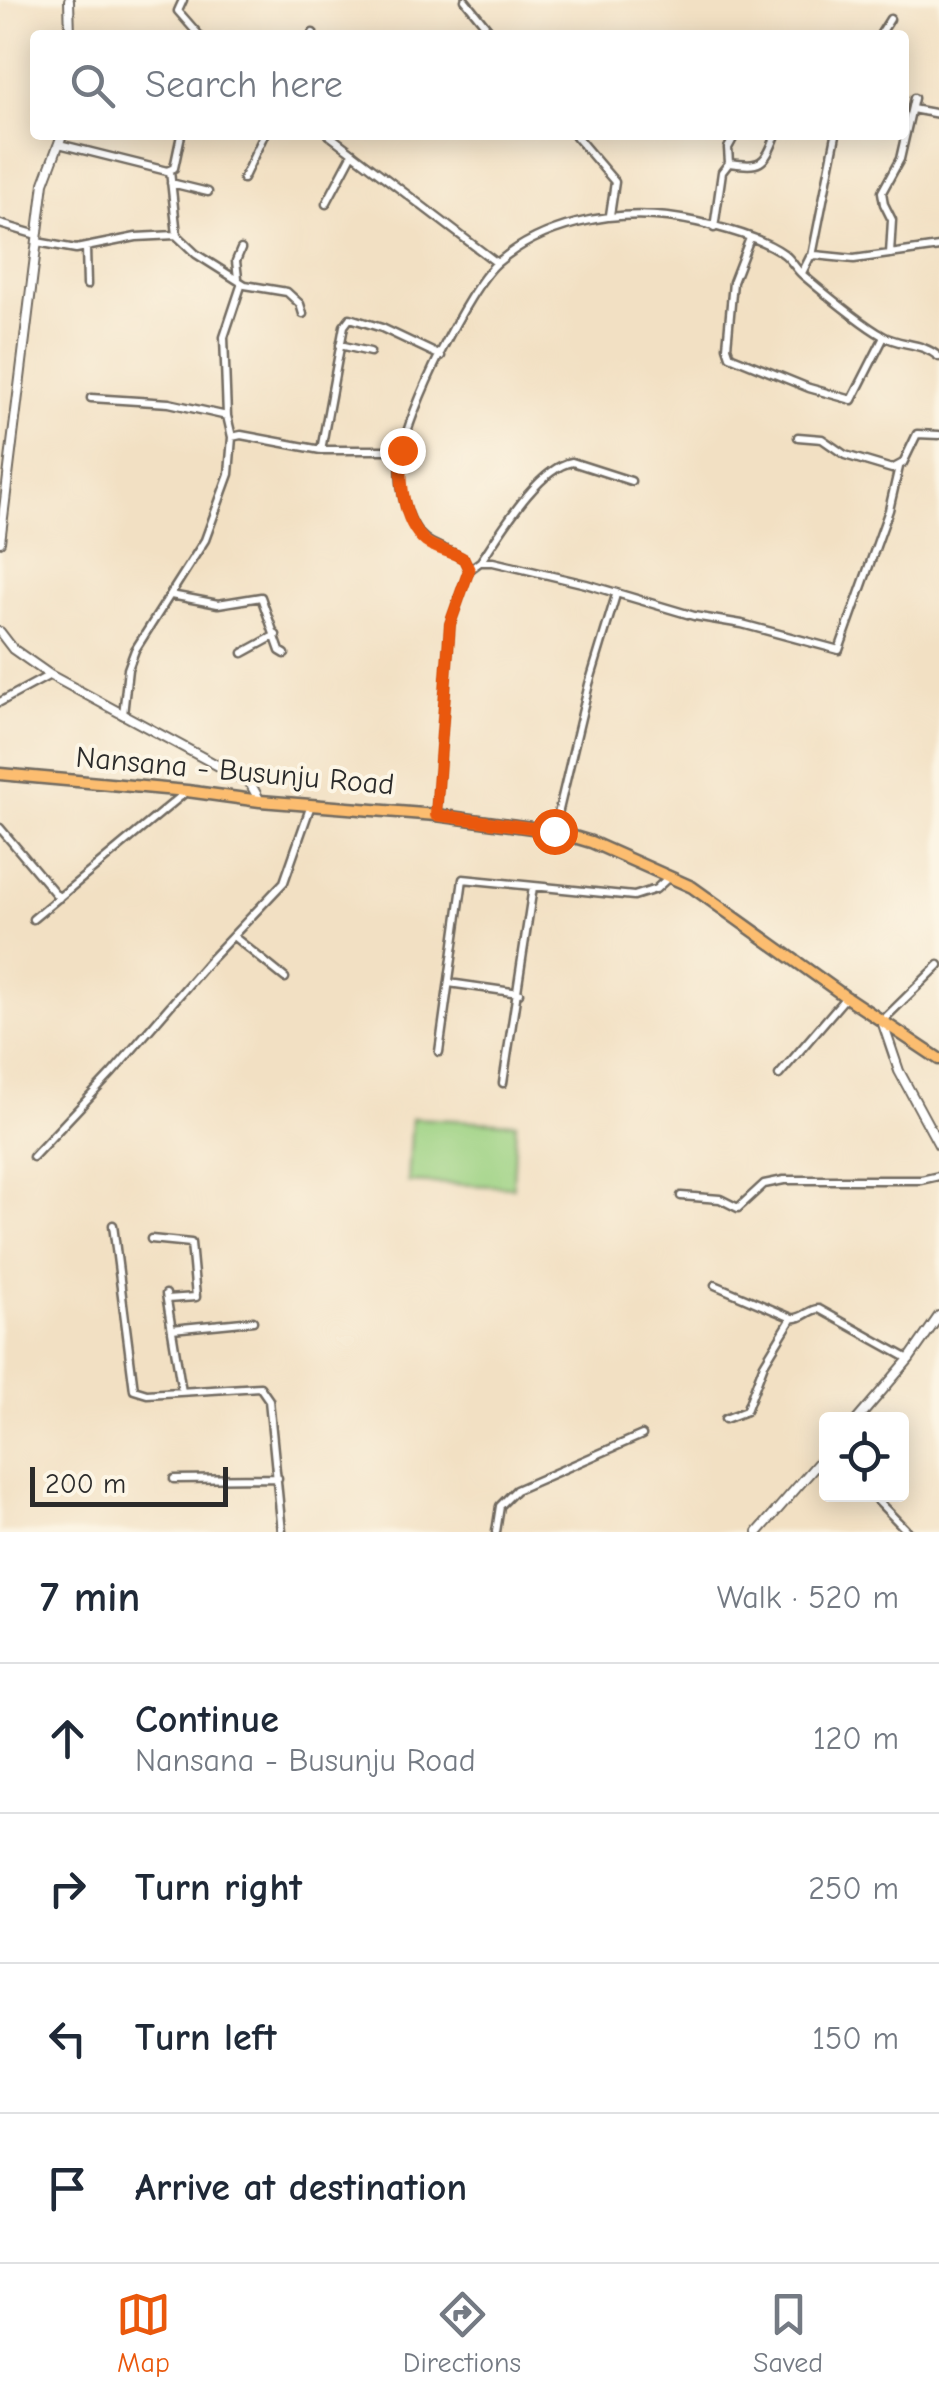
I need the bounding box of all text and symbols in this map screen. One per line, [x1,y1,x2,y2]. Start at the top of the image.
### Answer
search box [30,30,909,140]
icon: search [65,58,120,113]
text: Search here [145,63,343,107]
route end [380,428,426,474]
street label: Nansana - Busunju Road [74,740,396,802]
route start [532,809,578,855]
map controls [819,1412,909,1502]
button: locate [819,1412,909,1502]
scale bar [30,1462,228,1506]
text: 200 m [45,1468,126,1500]
text: 7 min [40,1573,140,1622]
text: Walk · 520 m [717,1579,899,1616]
text: Continue [135,1698,279,1742]
icon: ahead [40,1711,95,1766]
text: 120 m [813,1720,899,1757]
text: Nansana - Busunju Road [135,1742,476,1779]
icon: right [40,1861,95,1916]
text: Turn right [135,1866,302,1910]
text: 250 m [808,1870,899,1907]
icon: left [40,2011,95,2066]
text: Turn left [135,2016,276,2060]
text: 150 m [812,2020,899,2057]
icon: arrive [40,2161,95,2216]
text: Arrive at destination [135,2166,467,2210]
tab: Map [116,2287,171,2379]
tab: Directions [403,2287,521,2379]
tab: Saved [753,2287,823,2379]

